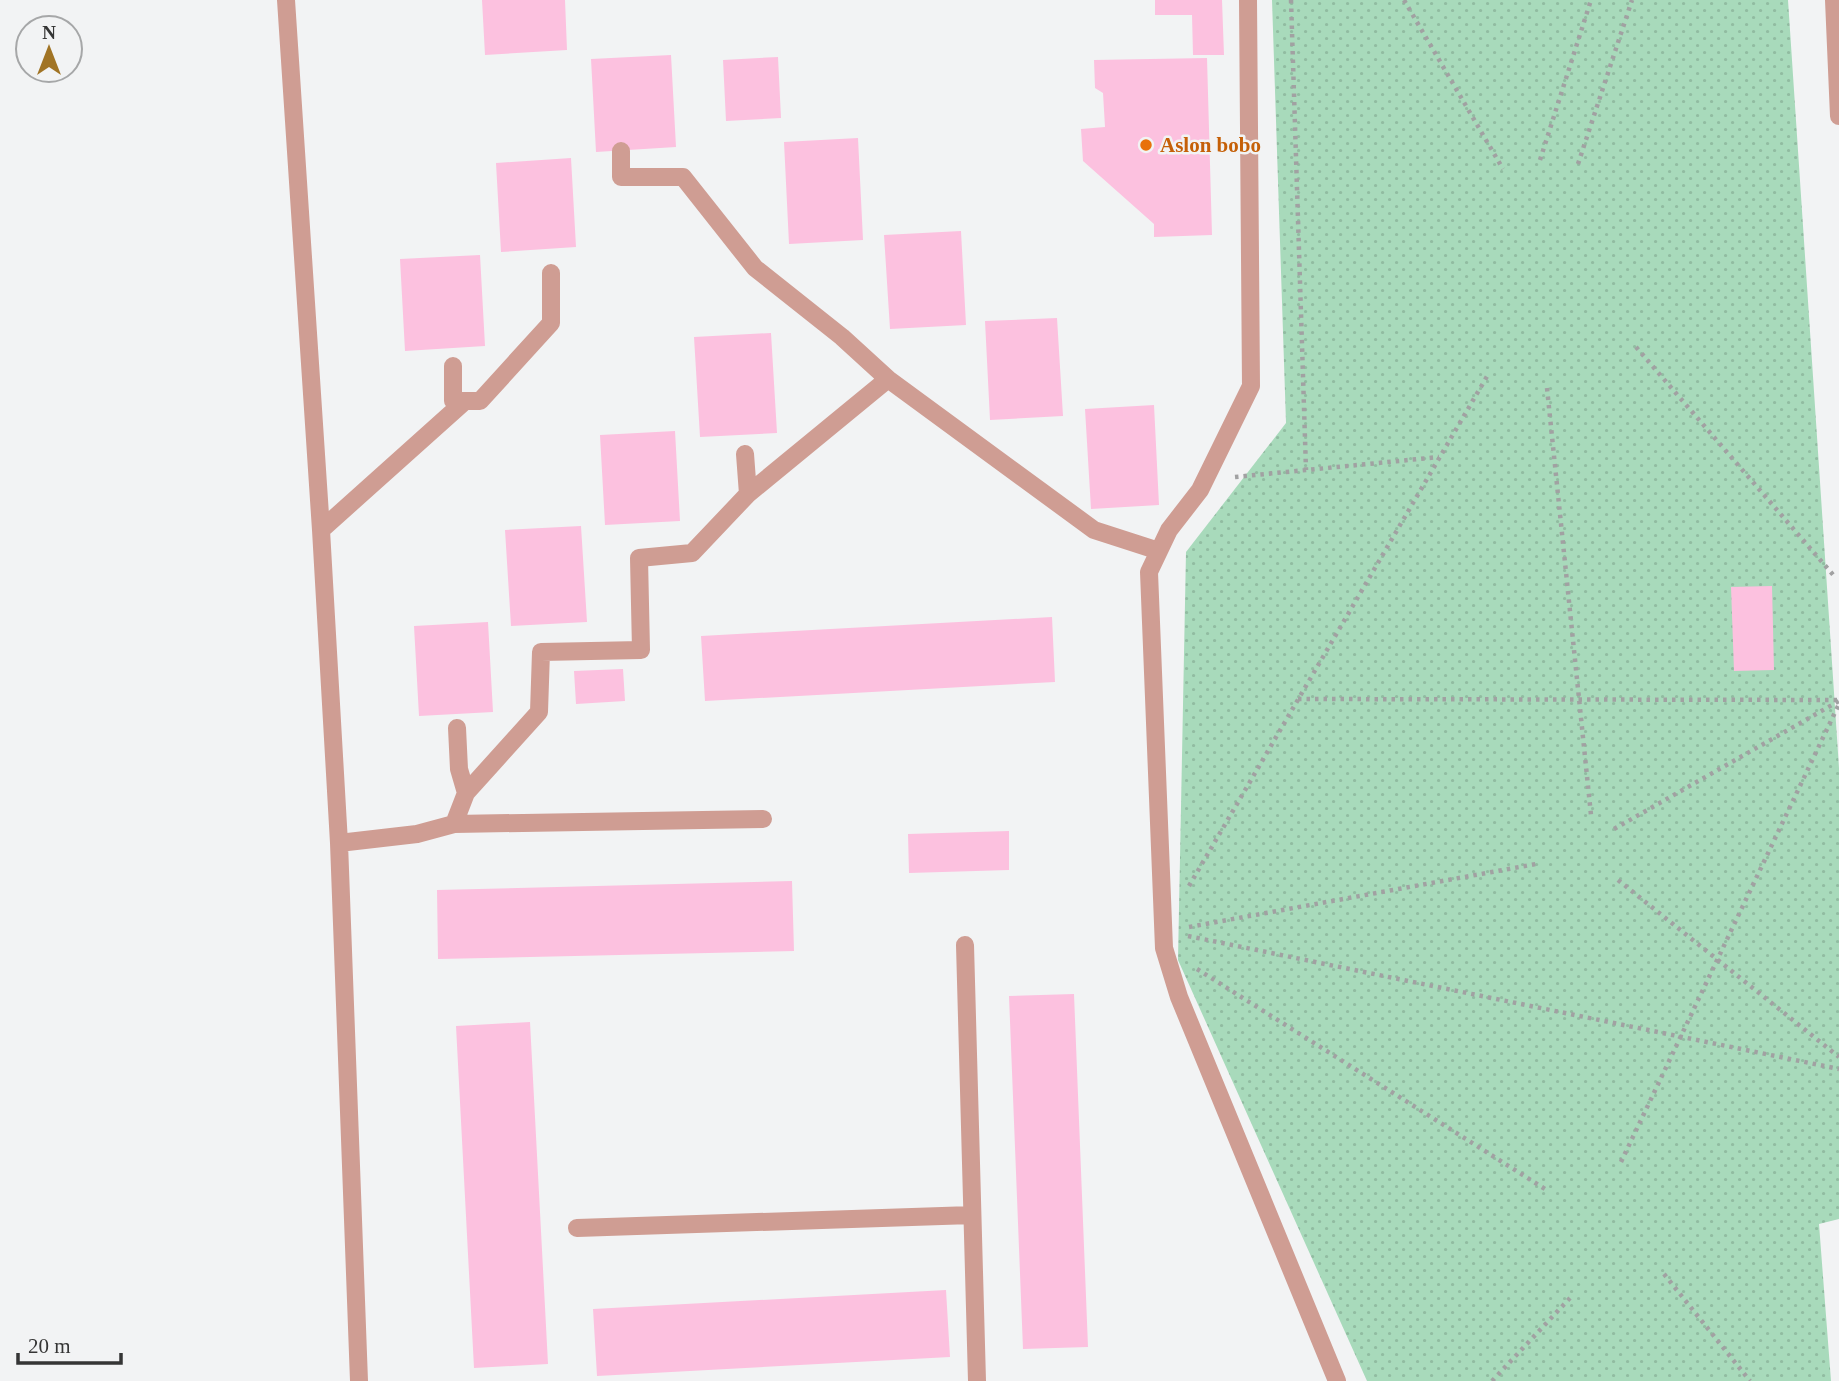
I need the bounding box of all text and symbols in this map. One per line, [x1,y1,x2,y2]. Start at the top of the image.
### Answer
north arrow [14,14,84,84]
text: N [42,22,56,43]
place label: Aslon bobo [1160,133,1261,157]
marker: Aslon bobo [1138,137,1154,153]
scale bar [18,1322,121,1366]
text: 20 m [28,1334,71,1358]

